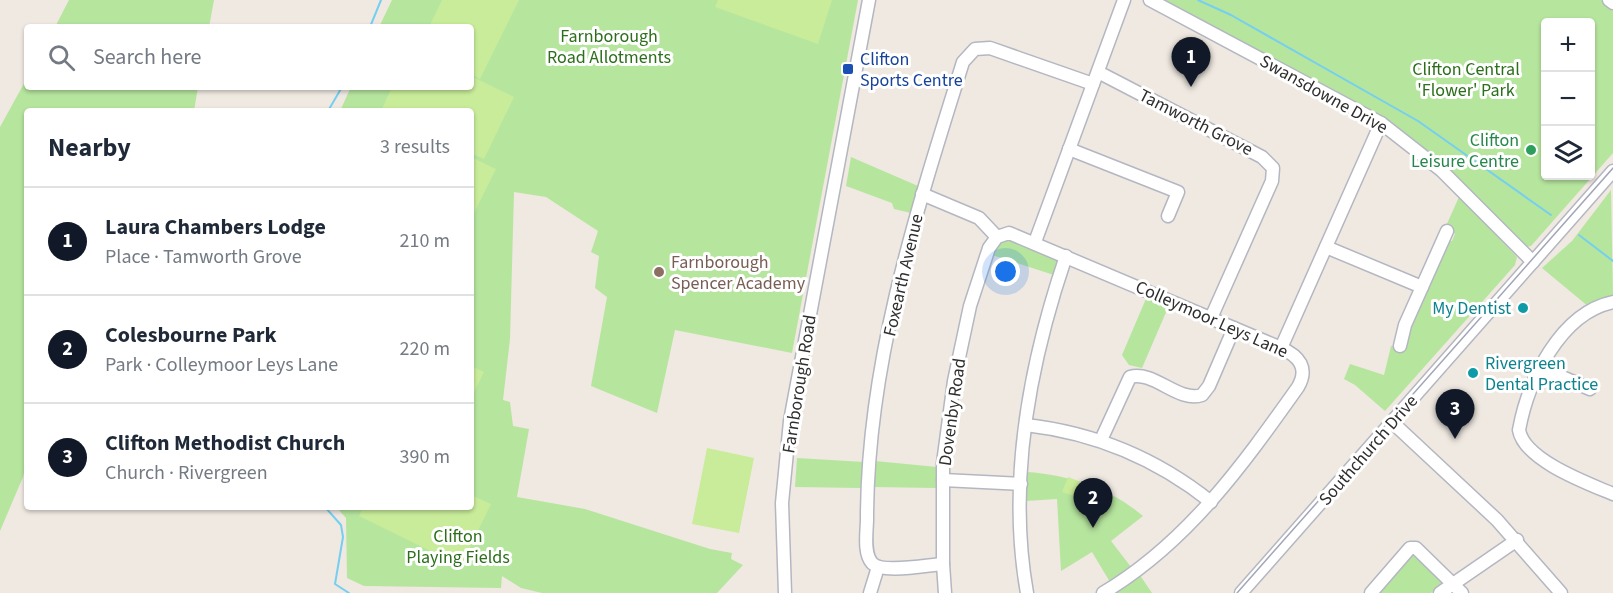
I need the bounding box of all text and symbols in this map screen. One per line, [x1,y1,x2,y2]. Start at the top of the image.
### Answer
map controls [1541,18,1595,180]
button: + [1541,18,1595,72]
search box [24,24,474,90]
park label: Farnborough Road Allotments [547,24,671,70]
pin: 1 [1172,38,1210,87]
icon: search [45,41,78,74]
text: Search here [93,41,201,73]
place label: Clifton Sports Centre [860,47,963,93]
street label: Swansdowne Drive [1255,49,1392,140]
park label: Clifton Central 'Flower' Park [1412,57,1520,103]
marker: Clifton Sports Centre [841,62,855,76]
button: − [1541,72,1595,126]
street label: Tamworth Grove [1134,83,1257,162]
button: layers [1541,126,1595,180]
place label: Clifton Leisure Centre [1411,128,1519,174]
text: Nearby [48,129,131,166]
text: 3 results [380,133,450,161]
marker: Clifton Leisure Centre [1524,143,1538,157]
text: Laura Chambers Lodge [105,211,326,243]
street label: Foxearth Avenue [877,211,930,339]
text: 1 [62,227,73,255]
text: 210 m [400,227,450,255]
text: Place · Tamworth Grove [105,243,302,271]
place label: Farnborough Spencer Academy [671,250,806,296]
your location [991,257,1020,286]
marker: Farnborough Spencer Academy [652,265,666,279]
street label: Colleymoor Leys Lane [1132,275,1292,364]
place label: My Dentist [1432,296,1511,321]
marker: My Dentist [1516,301,1530,315]
street label: Farnborough Road [776,313,823,455]
text: Colesbourne Park [105,319,277,351]
text: 2 [62,335,73,363]
text: 220 m [400,335,450,363]
text: Park · Colleymoor Leys Lane [105,351,338,379]
place label: Rivergreen Dental Practice [1485,351,1598,397]
street label: Dovenby Road [933,357,972,467]
marker: Rivergreen Dental Practice [1466,366,1480,380]
street label: Southchurch Drive [1313,389,1424,511]
pin: 3 [1436,390,1474,439]
text: Clifton Methodist Church [105,427,345,459]
text: 3 [62,443,73,471]
text: 390 m [400,443,450,471]
text: Church · Rivergreen [105,459,268,487]
pin: 2 [1074,478,1112,528]
park label: Clifton Playing Fields [406,524,510,570]

